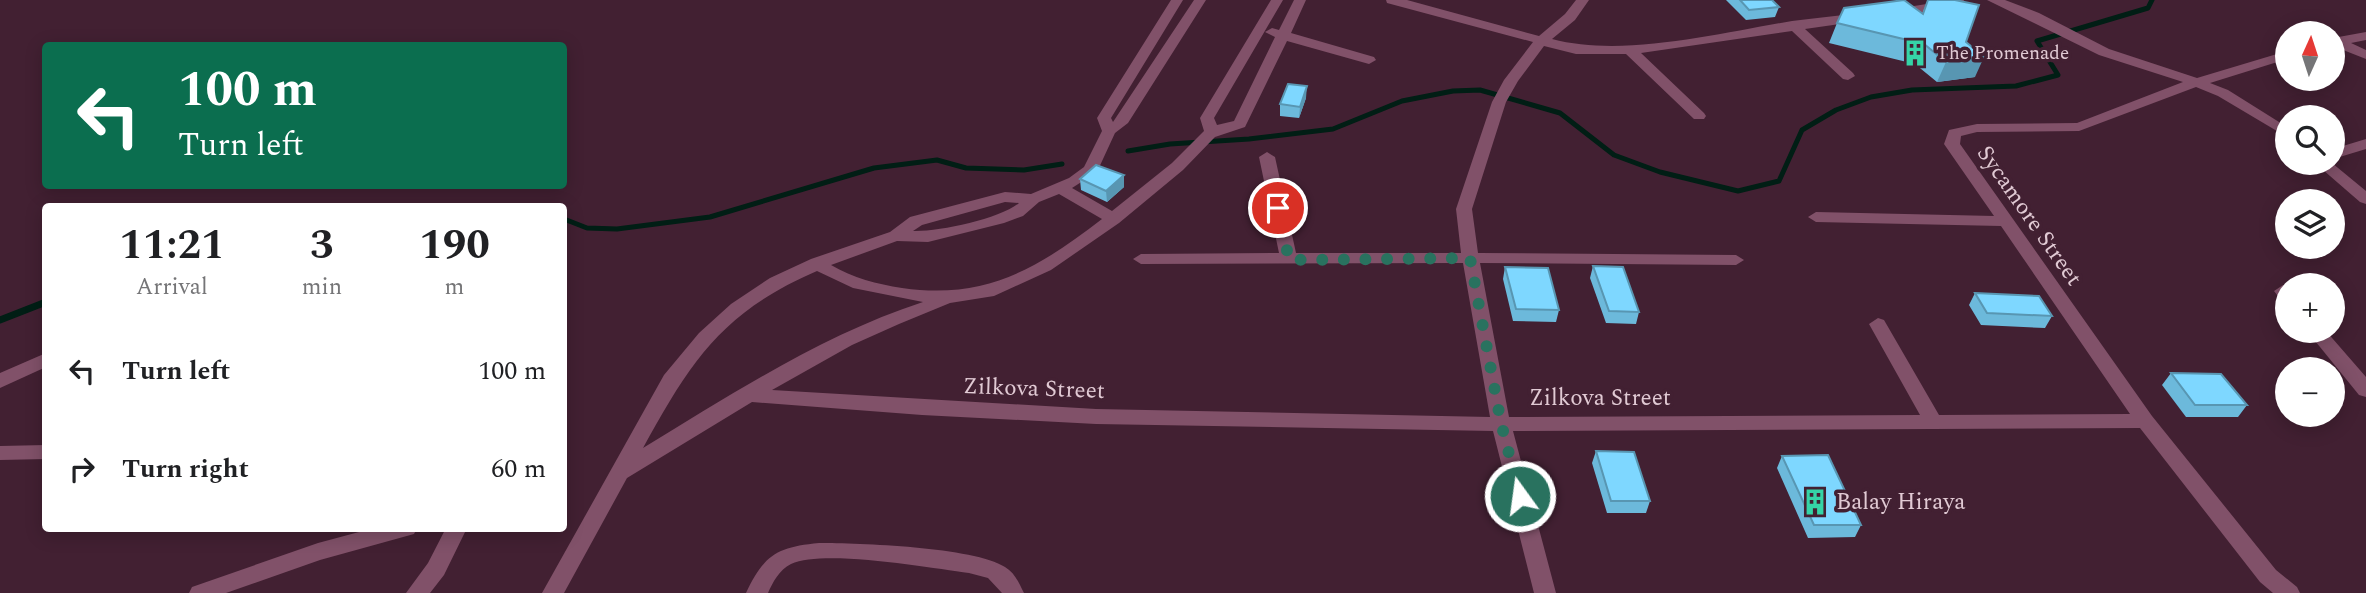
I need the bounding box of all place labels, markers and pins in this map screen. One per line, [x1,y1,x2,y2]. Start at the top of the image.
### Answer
building icon: The Promenade [1900,38,1930,68]
place label: The Promenade [1936,39,2069,68]
pin [1248,178,1308,238]
place label: Balay Hiraya [1836,485,1966,520]
building icon: Balay Hiraya [1800,487,1830,517]

